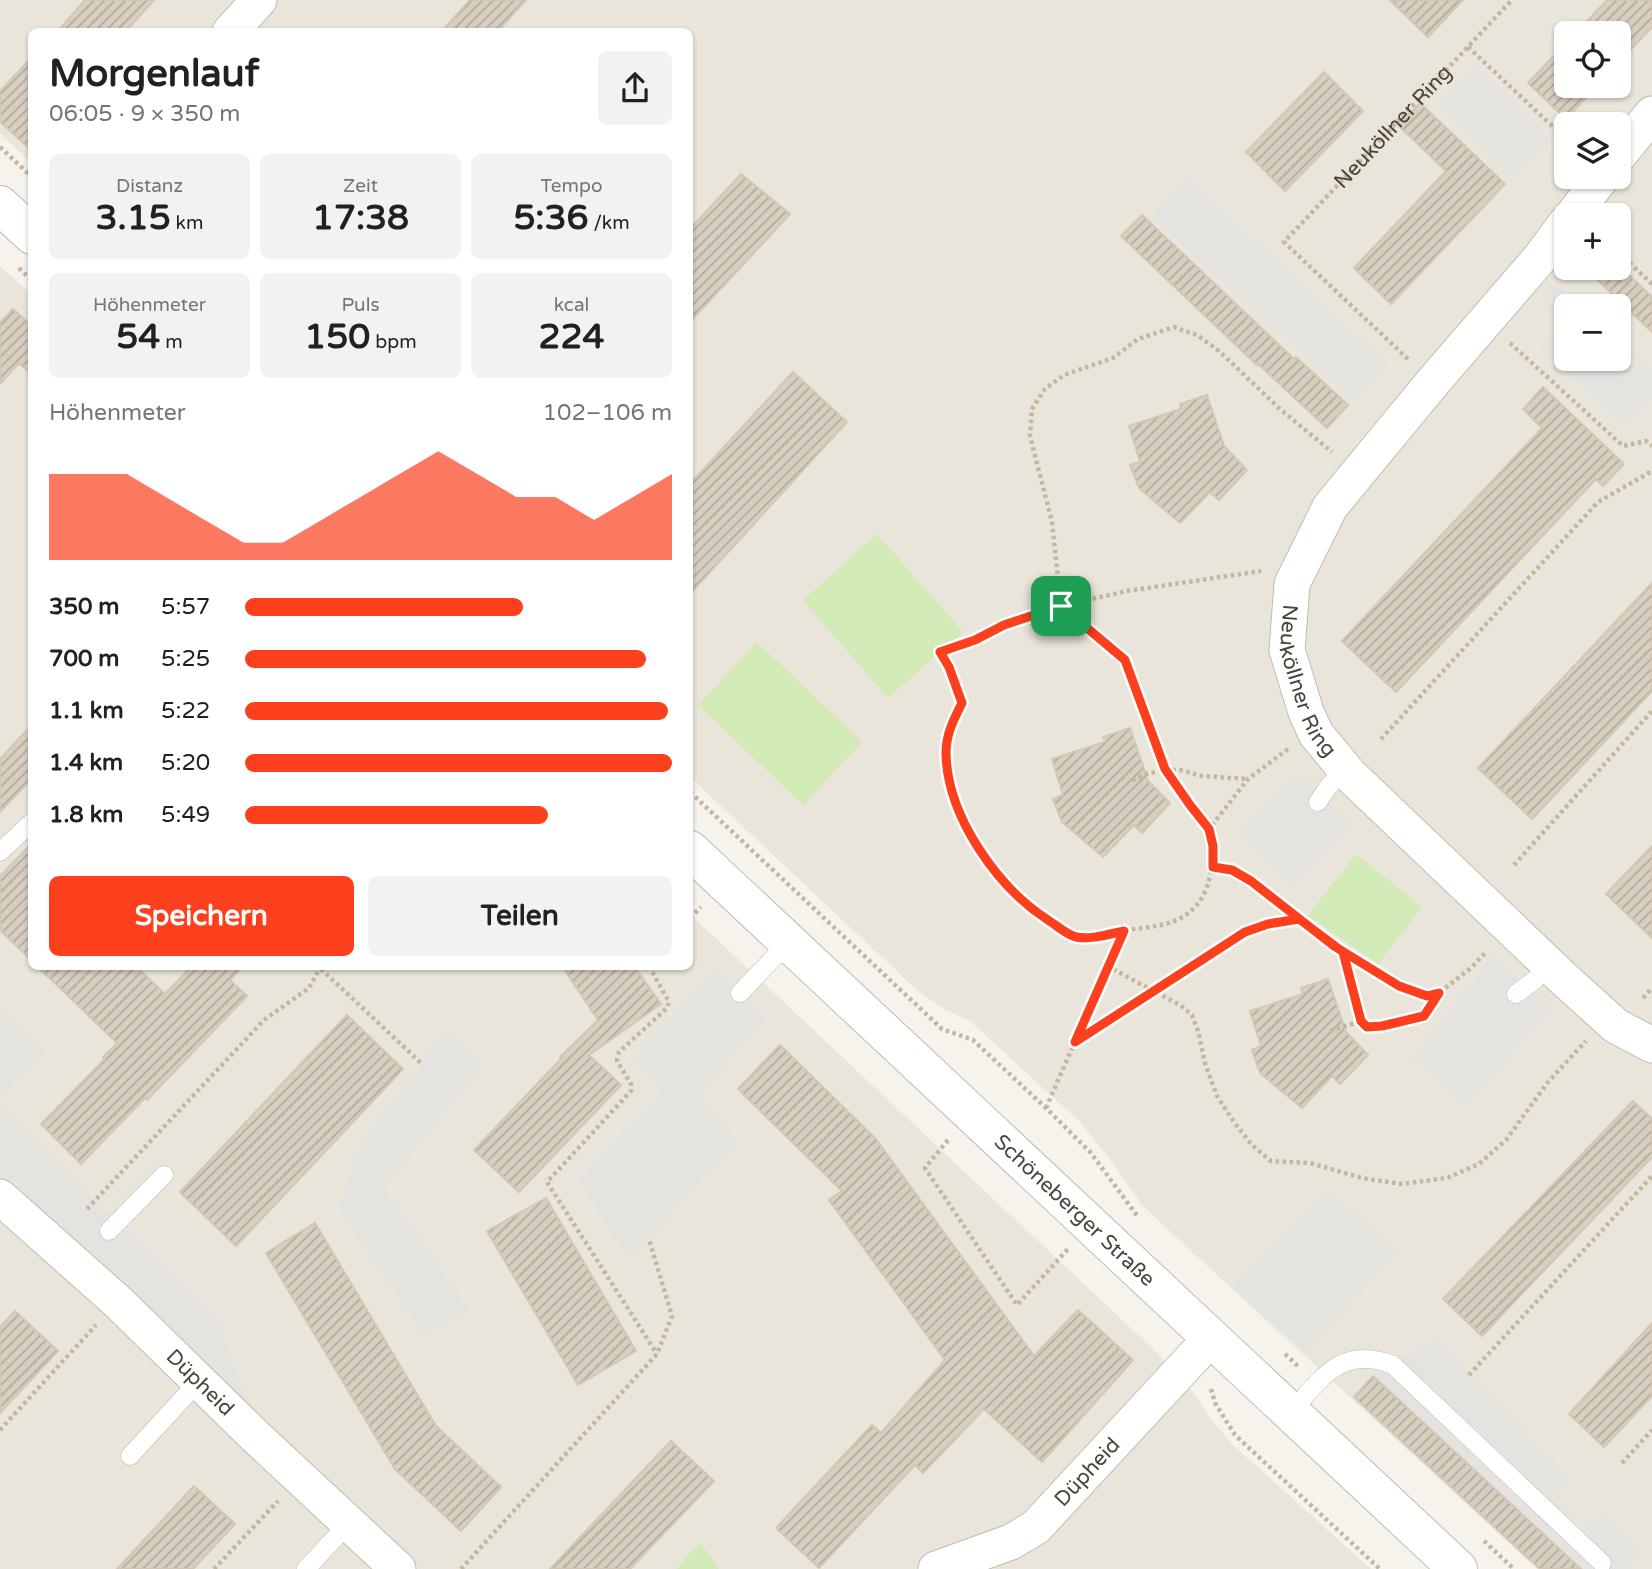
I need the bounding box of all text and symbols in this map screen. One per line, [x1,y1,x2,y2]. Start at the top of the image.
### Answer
map controls [1554,21,1631,371]
button: locate [1554,21,1631,98]
text: Morgenlauf [49,51,259,97]
button: share [598,51,672,125]
street label: Neuköllner Ring [1329,60,1457,194]
text: 06:05 · 9 × 350 m [49,100,240,128]
button: layers [1554,112,1631,189]
text: Distanz [116,175,183,197]
text: Zeit [343,175,378,197]
text: Tempo [540,175,603,197]
text: 3.15 [96,197,171,239]
text: 17:38 [312,197,409,239]
text: 5:36 [513,197,588,239]
button: + [1554,203,1631,280]
text: km [171,212,203,234]
text: /km [588,212,630,234]
text: Höhenmeter [93,294,206,316]
text: Puls [341,294,380,316]
text: kcal [554,294,589,316]
button: − [1554,294,1631,371]
text: 54 [116,316,160,358]
text: 150 [304,316,370,358]
text: 224 [539,316,604,358]
text: m [160,331,183,353]
text: bpm [370,331,417,353]
text: Höhenmeter [49,399,186,427]
text: 102–106 m [543,399,672,427]
pin [1031,576,1091,636]
icon: arrive [1042,587,1080,625]
text: 350 m [49,593,119,621]
text: 5:57 [161,593,210,621]
street label: Neuköllner Ring [1274,604,1342,762]
text: 700 m [49,645,119,673]
text: 5:25 [161,645,210,673]
text: 1.1 km [49,697,124,725]
text: 5:22 [161,697,210,725]
text: 1.4 km [49,749,123,777]
text: 5:20 [161,749,210,777]
text: 1.8 km [49,801,123,829]
text: 5:49 [161,801,210,829]
button: Speichern [49,876,354,956]
button: Teilen [368,876,672,956]
street label: Schöneberger Straße [989,1129,1160,1291]
street label: Düpheid [161,1344,239,1421]
street label: Düpheid [1049,1432,1125,1511]

